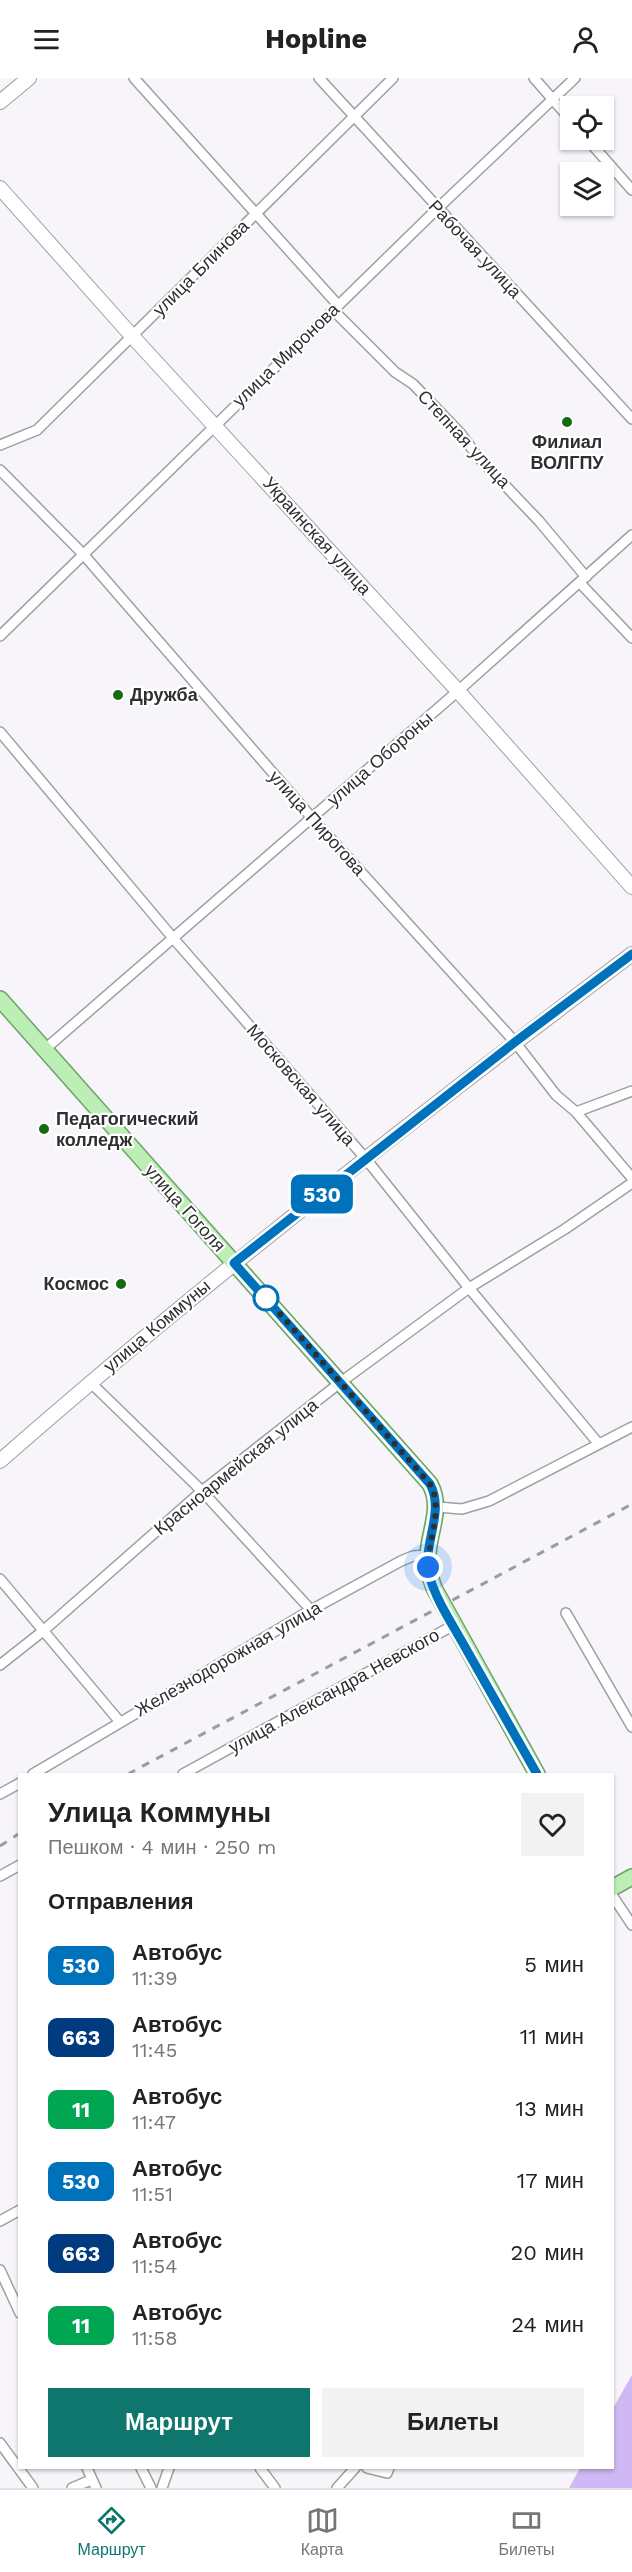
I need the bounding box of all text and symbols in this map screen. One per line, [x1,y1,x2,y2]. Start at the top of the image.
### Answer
icon: menu [30,23,63,56]
text: Hopline [265,23,367,55]
icon: person [569,23,602,56]
map controls [560,96,614,216]
button: locate [560,96,614,150]
button: layers [560,162,614,216]
street label: Рабочая улица [425,195,527,303]
street label: улица Блинова [148,215,254,320]
street label: улица Миронова [228,298,344,411]
street label: Степная улица [414,385,516,493]
marker: Филиал ВОЛГПУ [560,415,574,429]
place label: Филиал ВОЛГПУ [530,431,604,473]
street label: Украинская улица [259,472,376,600]
place label: Дружба [130,684,199,705]
marker: Дружба [111,688,125,702]
street label: улица Обороны [323,707,437,810]
street label: улица Пирогова [265,766,371,880]
street label: Московская улица [243,1020,361,1151]
place label: Педагогический колледж [56,1108,199,1150]
marker: Педагогический колледж [37,1122,51,1136]
street label: улица Гоголя [141,1160,230,1256]
line badge: 530 [288,1174,356,1214]
text: 530 [303,1182,341,1207]
place label: Космос [43,1273,109,1294]
street label: улица Коммуны [99,1275,214,1376]
marker: Космос [114,1277,128,1291]
unlabelled marker [253,1285,279,1311]
street label: Красноармейская улица [150,1393,323,1539]
your location [413,1552,443,1582]
street label: Железнодорожная улица [131,1596,325,1721]
street label: улица Александра Невского [225,1624,443,1757]
button: heart [521,1793,584,1856]
text: Улица Коммуны [48,1796,271,1829]
text: Пешком · 4 мин · 250 m [48,1835,276,1859]
text: Отправления [48,1889,194,1914]
text: Автобус [132,1940,222,1965]
text: 5 мин [524,1952,584,1977]
text: 530 [62,1953,100,1978]
text: 11:39 [132,1966,178,1990]
text: Автобус [132,2012,222,2037]
text: 11 мин [520,2024,584,2049]
text: 663 [62,2025,100,2050]
text: 11:45 [132,2038,177,2062]
text: Автобус [132,2084,222,2109]
text: 13 мин [516,2096,584,2121]
text: 11 [72,2097,90,2122]
text: 11:47 [132,2110,176,2134]
text: Автобус [132,2156,222,2181]
text: 17 мин [517,2168,584,2193]
text: 530 [62,2169,100,2194]
text: 11:51 [132,2182,173,2206]
text: Автобус [132,2228,222,2253]
text: 20 мин [510,2240,584,2265]
text: 663 [62,2241,100,2266]
text: 11:54 [132,2254,177,2278]
text: Автобус [132,2300,222,2325]
text: 24 мин [511,2312,584,2337]
text: 11 [72,2313,90,2338]
text: 11:58 [132,2326,177,2350]
button: Маршрут [48,2388,310,2457]
button: Билеты [322,2388,584,2457]
tab: Маршрут [78,2504,146,2559]
tab: Карта [301,2504,344,2559]
tab: Билеты [499,2504,554,2559]

